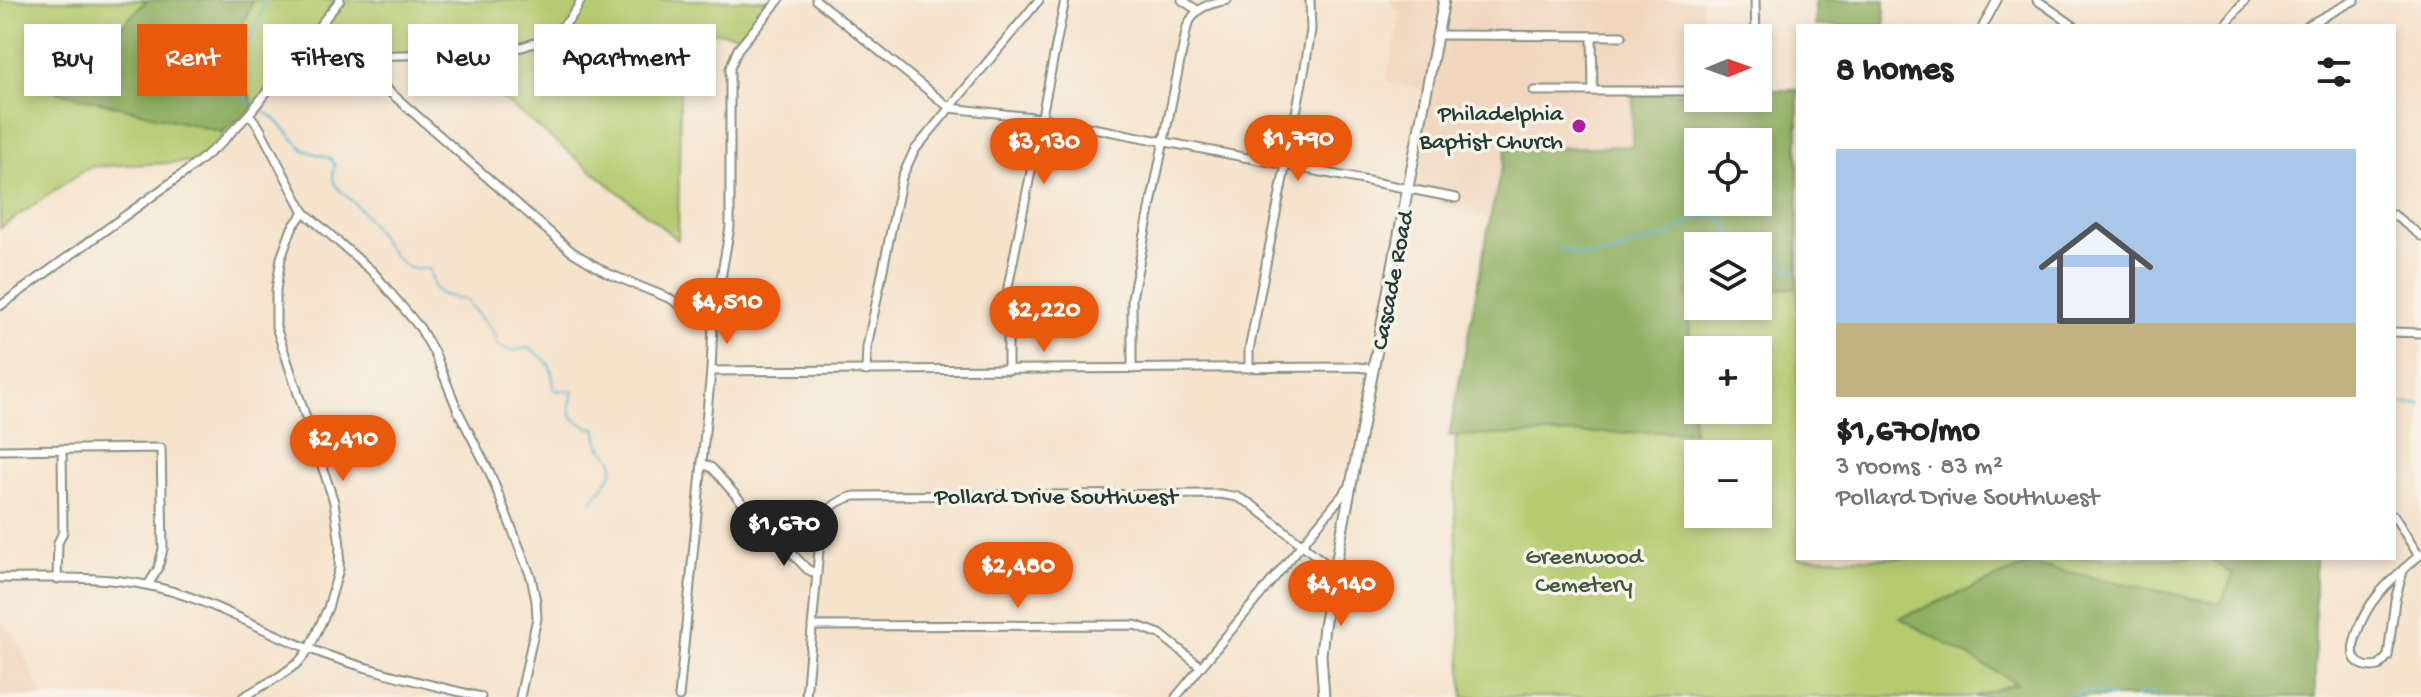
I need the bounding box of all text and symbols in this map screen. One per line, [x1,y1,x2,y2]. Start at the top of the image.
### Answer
chip: Buy [24,24,121,96]
chip: Rent [137,24,247,96]
chip: Filters [263,24,392,96]
chip: New [408,24,518,96]
chip: Apartment [534,24,716,96]
north arrow [1684,24,1772,112]
map controls [1684,24,1772,528]
icon: filters [2312,50,2356,94]
text: 8 homes [1836,52,1953,92]
place label: Philadelphia Baptist Church [1419,101,1564,158]
pin: $1,790 [1233,115,1363,183]
marker: Philadelphia Baptist Church [1570,117,1588,135]
pin: $3,130 [979,118,1109,186]
text: $1,790 [1262,125,1334,156]
text: $3,130 [1008,128,1080,159]
button: locate [1684,128,1772,216]
icon: home [2024,201,2168,345]
street label: Cascade Road [1367,207,1423,353]
button: layers [1684,232,1772,320]
pin: $4,510 [662,278,792,346]
pin: $2,220 [979,286,1109,354]
text: $4,510 [691,288,763,319]
text: $2,220 [1008,296,1080,327]
button: + [1684,336,1772,424]
text: $1,670/mo [1836,413,1980,453]
pin: $2,410 [278,415,408,483]
text: $2,410 [308,425,378,456]
button: − [1684,440,1772,528]
text: 3 rooms · 83 m² [1836,453,2003,484]
street label: Pollard Drive Southwest [934,484,1180,513]
text: Pollard Drive Southwest [1836,484,2099,515]
pin: $1,670 [719,500,849,568]
text: $1,670 [748,510,820,541]
pin: $2,480 [953,542,1083,610]
park label: Greenwood Cemetery [1525,544,1645,601]
text: $2,480 [981,552,1055,583]
pin: $4,140 [1276,560,1406,628]
text: $4,140 [1306,570,1376,601]

